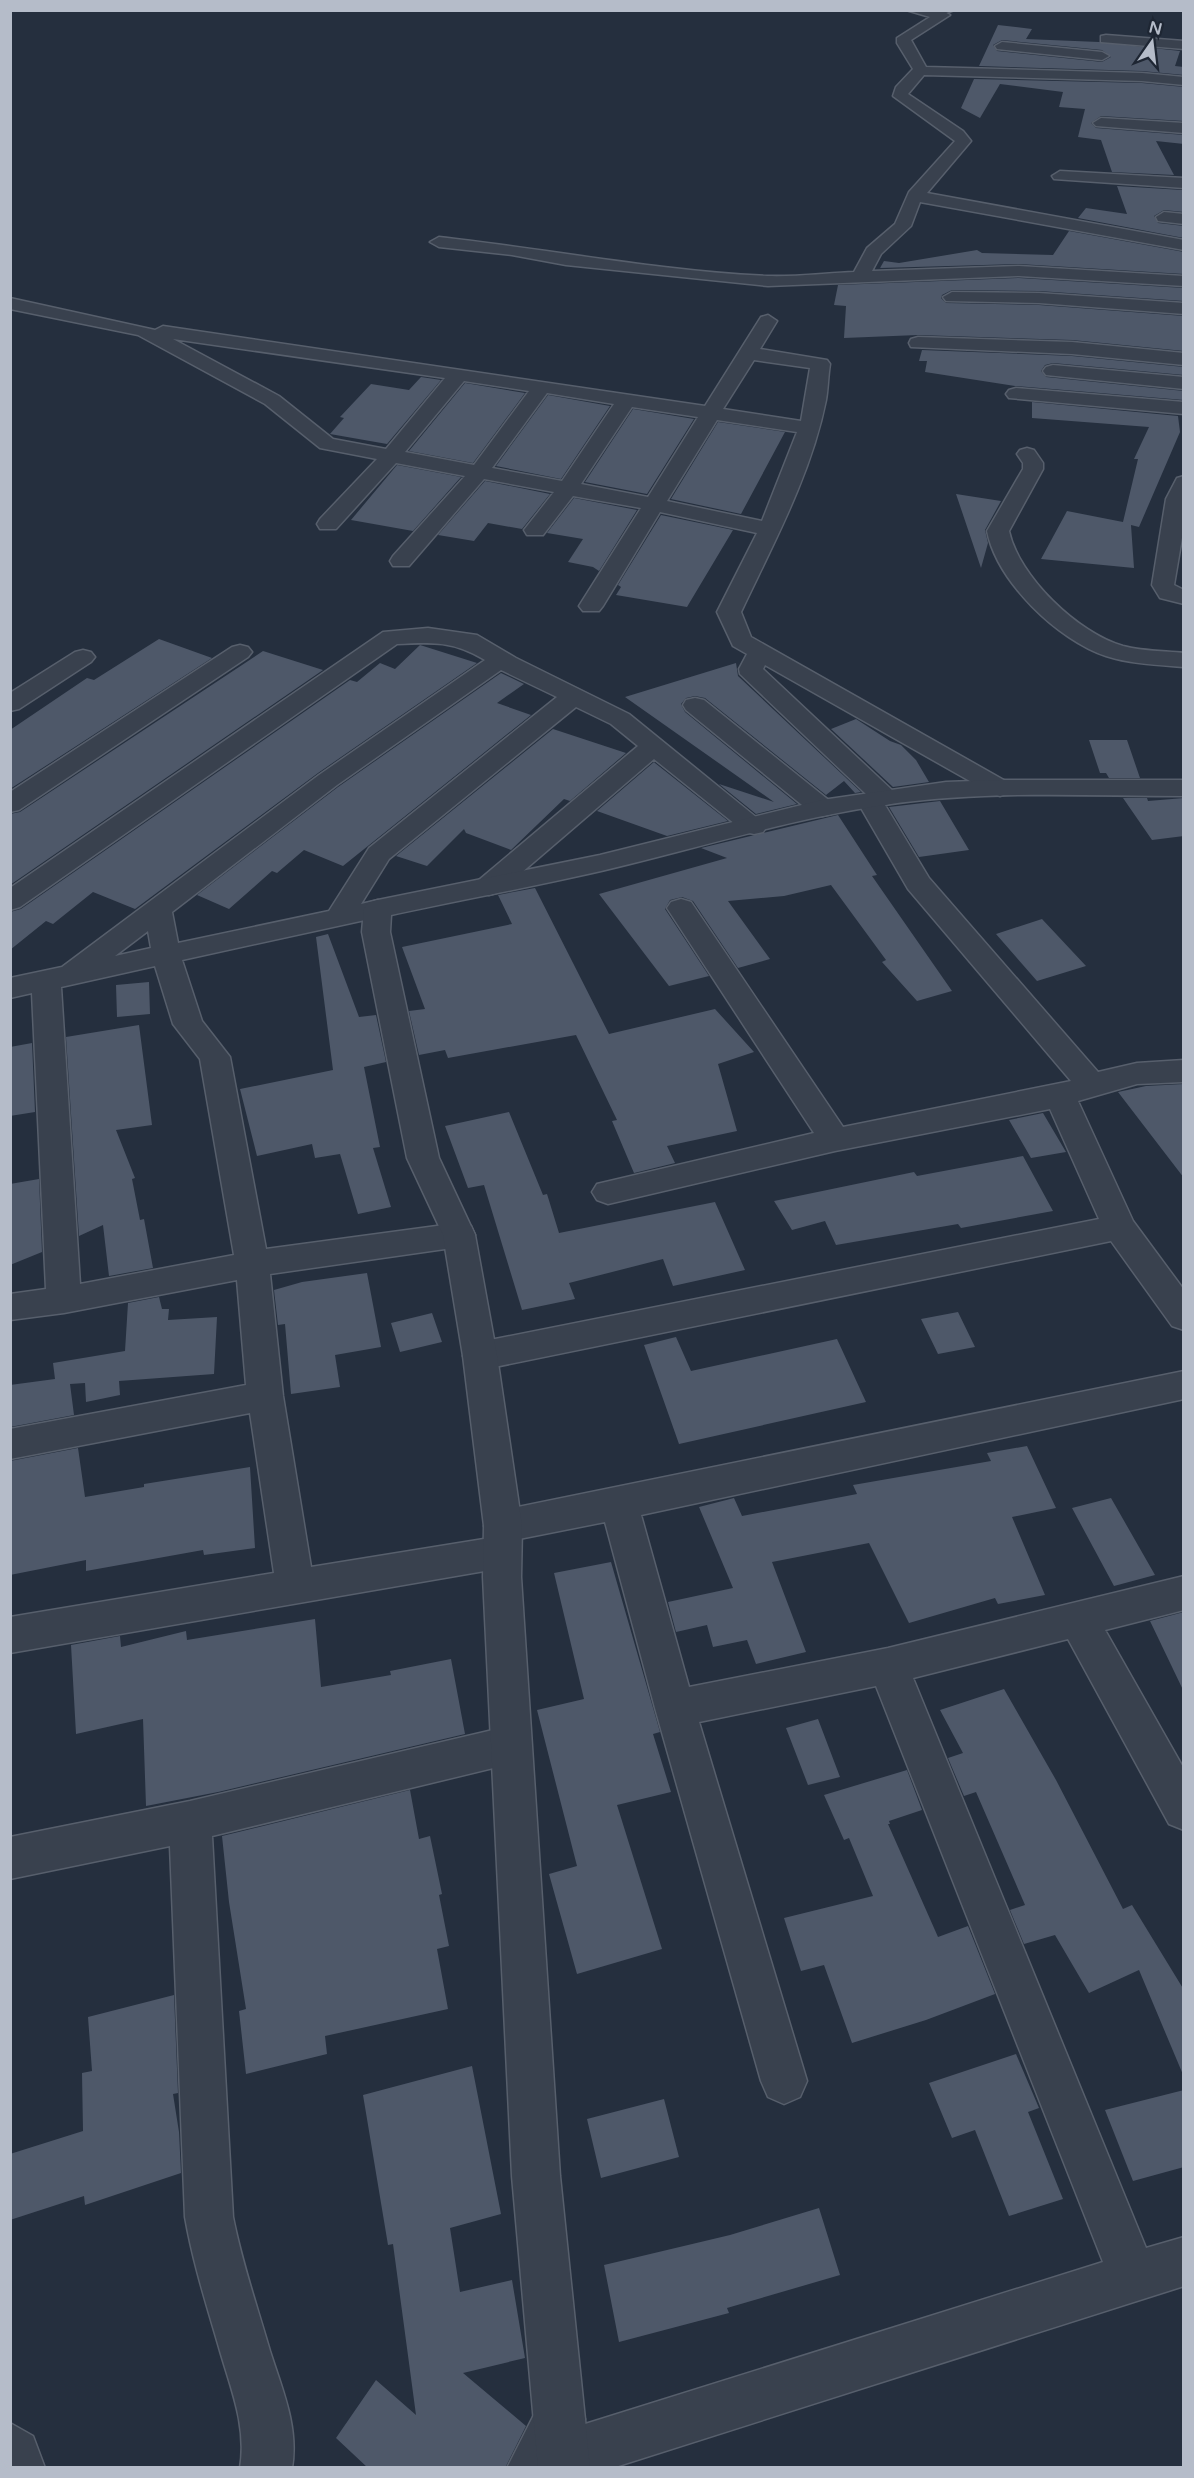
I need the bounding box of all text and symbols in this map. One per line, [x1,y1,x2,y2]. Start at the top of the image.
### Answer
north arrow [1122,12,1182,72]
text: N [1147,17,1164,40]

